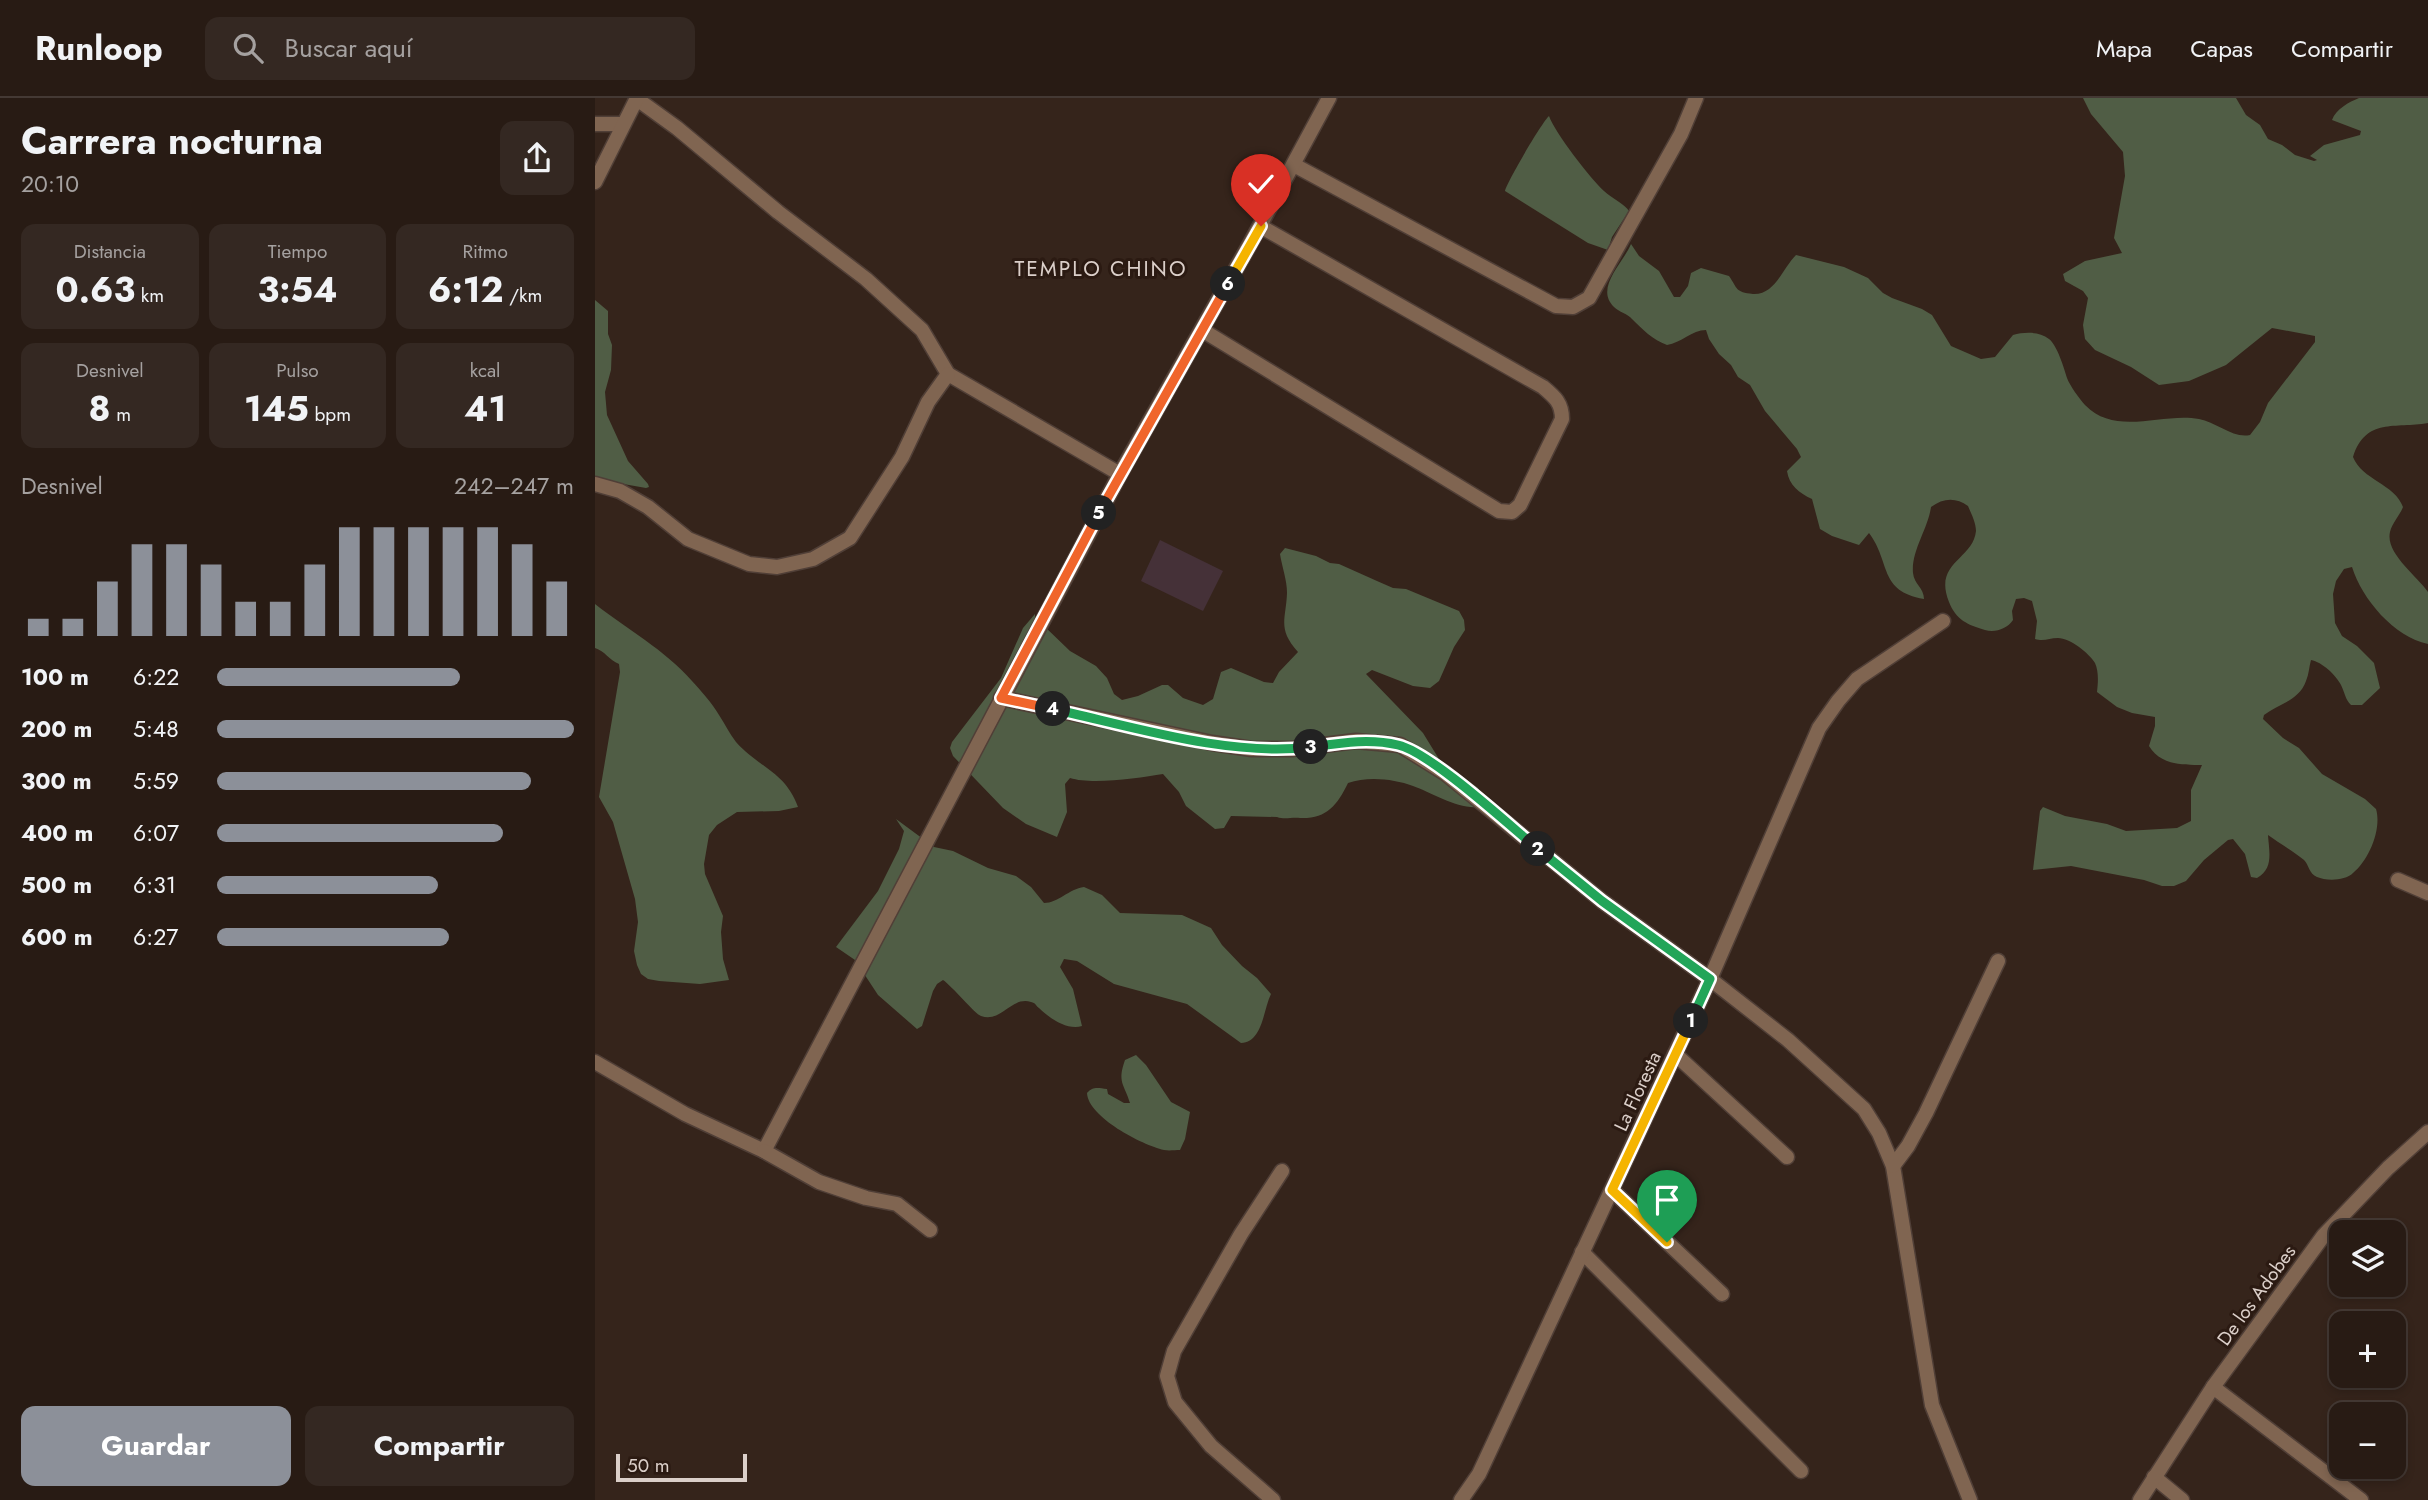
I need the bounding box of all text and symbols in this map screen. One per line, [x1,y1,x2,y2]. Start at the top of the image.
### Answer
search box [205,17,695,80]
text: Runloop [35,25,163,72]
icon: search [229,29,267,67]
text: Buscar aquí [285,29,413,67]
text: Mapa [2096,31,2152,66]
text: Capas [2190,31,2253,66]
text: Compartir [2291,31,2393,66]
text: Carrera nocturna [21,113,323,168]
button: share [500,121,574,195]
pin [1231,154,1291,226]
icon: check [1242,165,1280,203]
text: 20:10 [21,167,79,201]
text: Distancia [74,238,146,265]
text: Tiempo [268,238,327,265]
text: Ritmo [462,238,508,265]
district label: TEMPLO CHINO [1015,254,1187,284]
text: 0.63 [56,265,135,315]
text: 3:54 [257,265,338,315]
text: 6:12 [428,265,504,315]
pin: 6 [1211,266,1245,302]
text: 6 [1221,270,1234,297]
text: km [135,282,164,309]
text: /km [504,282,542,309]
text: Desnivel [76,357,144,384]
text: Pulso [276,357,319,384]
text: kcal [470,357,501,384]
text: 8 [89,384,111,434]
text: 145 [244,384,309,434]
text: 41 [464,384,506,434]
text: m [111,401,131,428]
text: bpm [309,401,351,428]
text: Desnivel [21,469,103,503]
text: 242–247 m [454,469,574,503]
pin: 5 [1081,496,1117,530]
text: 5 [1092,499,1105,526]
text: 100 m [21,660,89,694]
text: 6:22 [133,660,179,694]
pin: 4 [1035,692,1071,726]
text: 4 [1046,695,1059,722]
text: 200 m [21,712,92,746]
text: 5:48 [133,712,179,746]
pin: 3 [1293,730,1329,764]
text: 3 [1305,733,1316,760]
text: 300 m [21,764,92,798]
text: 5:59 [133,764,179,798]
text: 400 m [21,816,93,850]
text: 6:07 [133,816,179,850]
pin: 2 [1521,832,1555,866]
text: 2 [1531,835,1544,862]
text: 500 m [21,868,92,902]
text: 6:31 [133,868,176,902]
text: 600 m [21,920,93,954]
text: 6:27 [133,920,178,954]
pin: 1 [1673,1004,1709,1038]
text: 1 [1686,1007,1695,1034]
street label: La Floresta [1607,1047,1668,1135]
pin [1637,1170,1697,1242]
icon: arrive [1648,1181,1686,1219]
map controls [2329,1220,2406,1479]
button: layers [2329,1220,2406,1297]
street label: De los Adobes [2211,1239,2302,1351]
button: + [2329,1311,2406,1388]
button: − [2329,1402,2406,1479]
button: Guardar [21,1406,291,1486]
button: Compartir [305,1406,574,1486]
scale bar [616,1451,747,1483]
text: 50 m [627,1452,670,1479]

